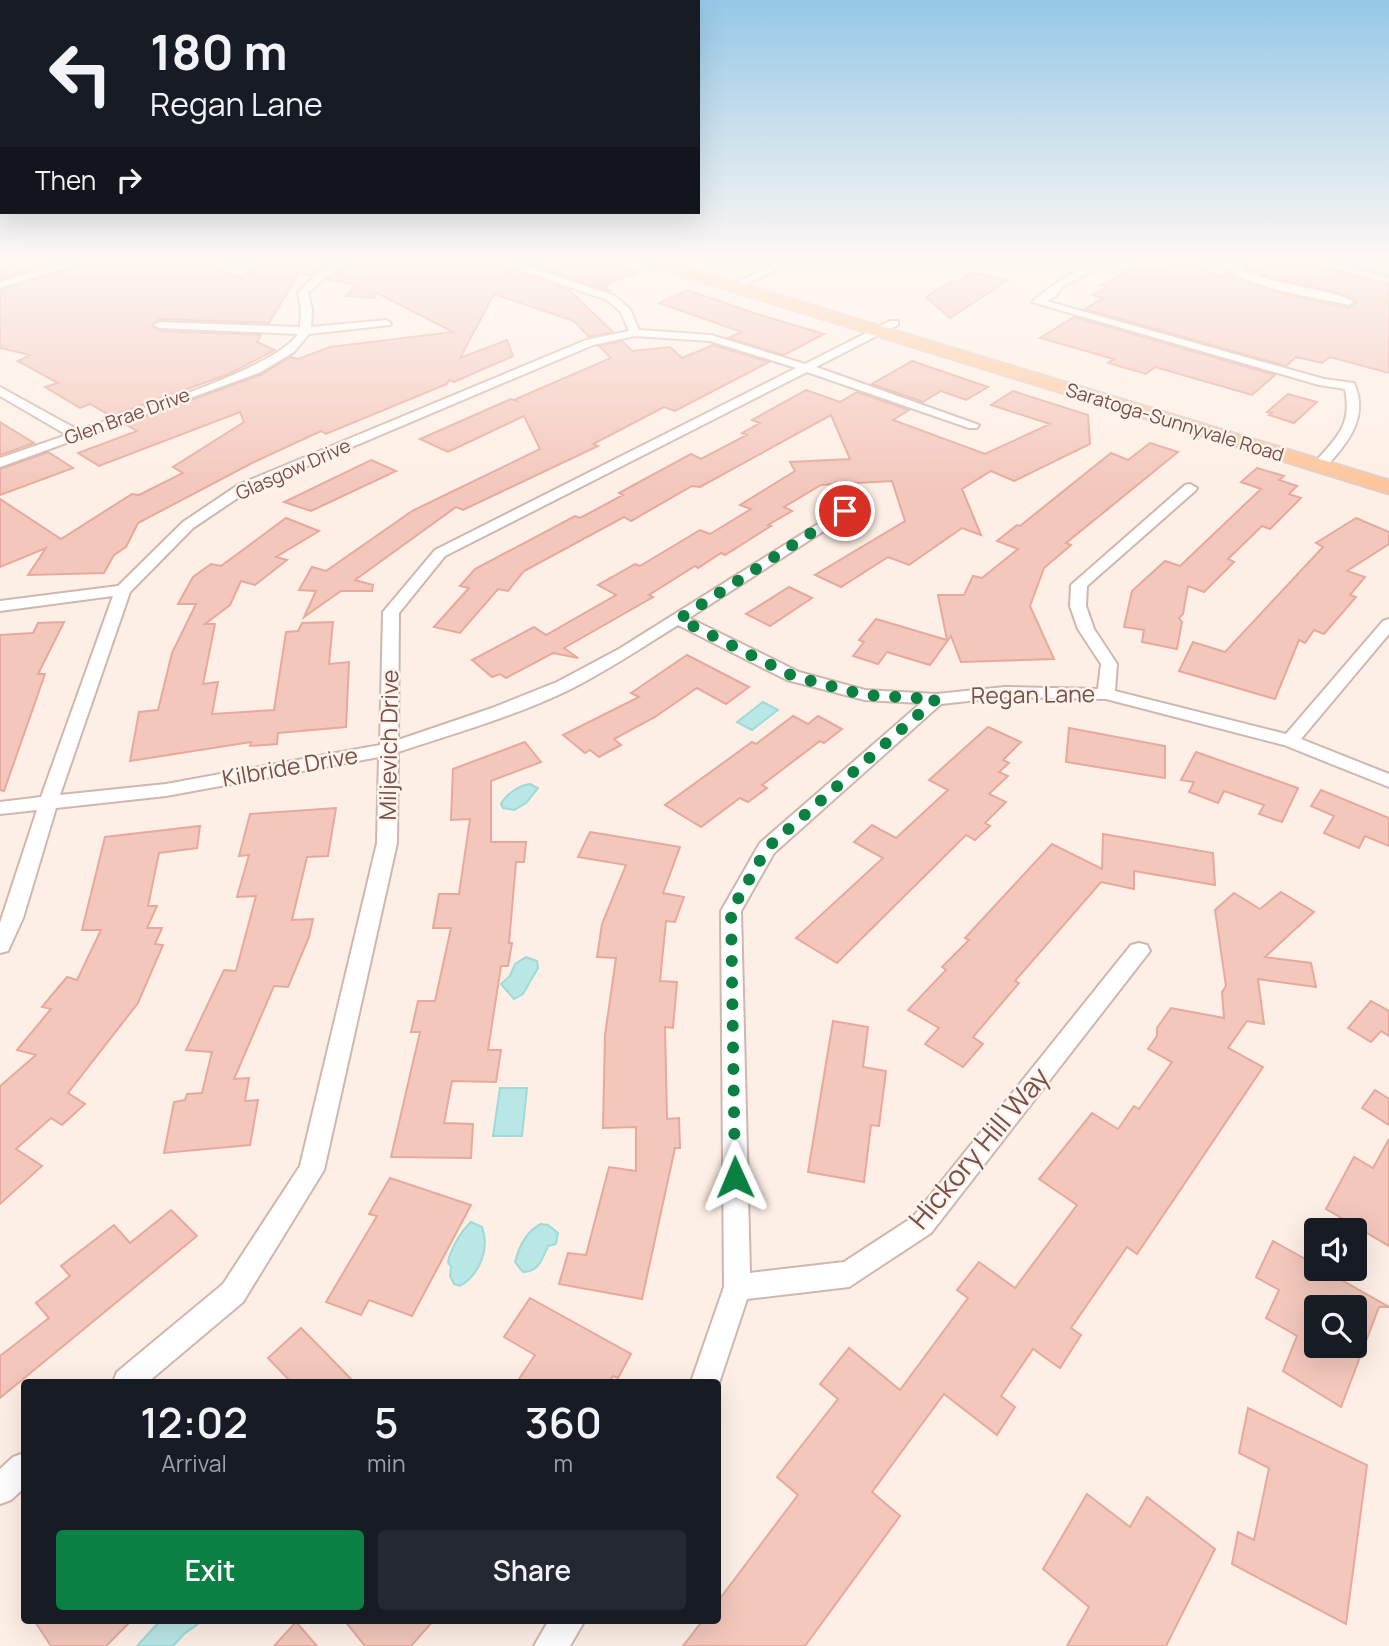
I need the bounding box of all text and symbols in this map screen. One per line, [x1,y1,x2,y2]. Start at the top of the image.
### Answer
text: 180 m [150,18,288,85]
icon: left [35,28,126,119]
text: Regan Lane [150,82,323,126]
icon: right [110,161,148,199]
text: Then [35,162,96,198]
street label: Saratoga-Sunnyvale Road [1063,376,1287,468]
street label: Glen Brae Drive [61,381,193,451]
street label: Glasgow Drive [231,432,355,506]
pin [815,481,875,541]
icon: arrive [826,492,864,530]
street label: Miljevich Drive [371,669,405,821]
street label: Regan Lane [971,677,1095,711]
street label: Kilbride Drive [220,738,360,794]
street label: Hickory Hill Way [899,1058,1057,1236]
position arrow [698,1140,772,1214]
map controls [1304,1218,1367,1358]
button: sound [1304,1218,1367,1281]
button: search [1304,1295,1367,1358]
text: 12:02 [140,1393,248,1451]
text: 5 [374,1393,399,1451]
text: 360 [525,1393,602,1451]
text: Arrival [161,1447,227,1479]
text: min [367,1447,406,1479]
text: m [554,1447,573,1479]
button: Exit [56,1530,364,1610]
button: Share [378,1530,686,1610]

